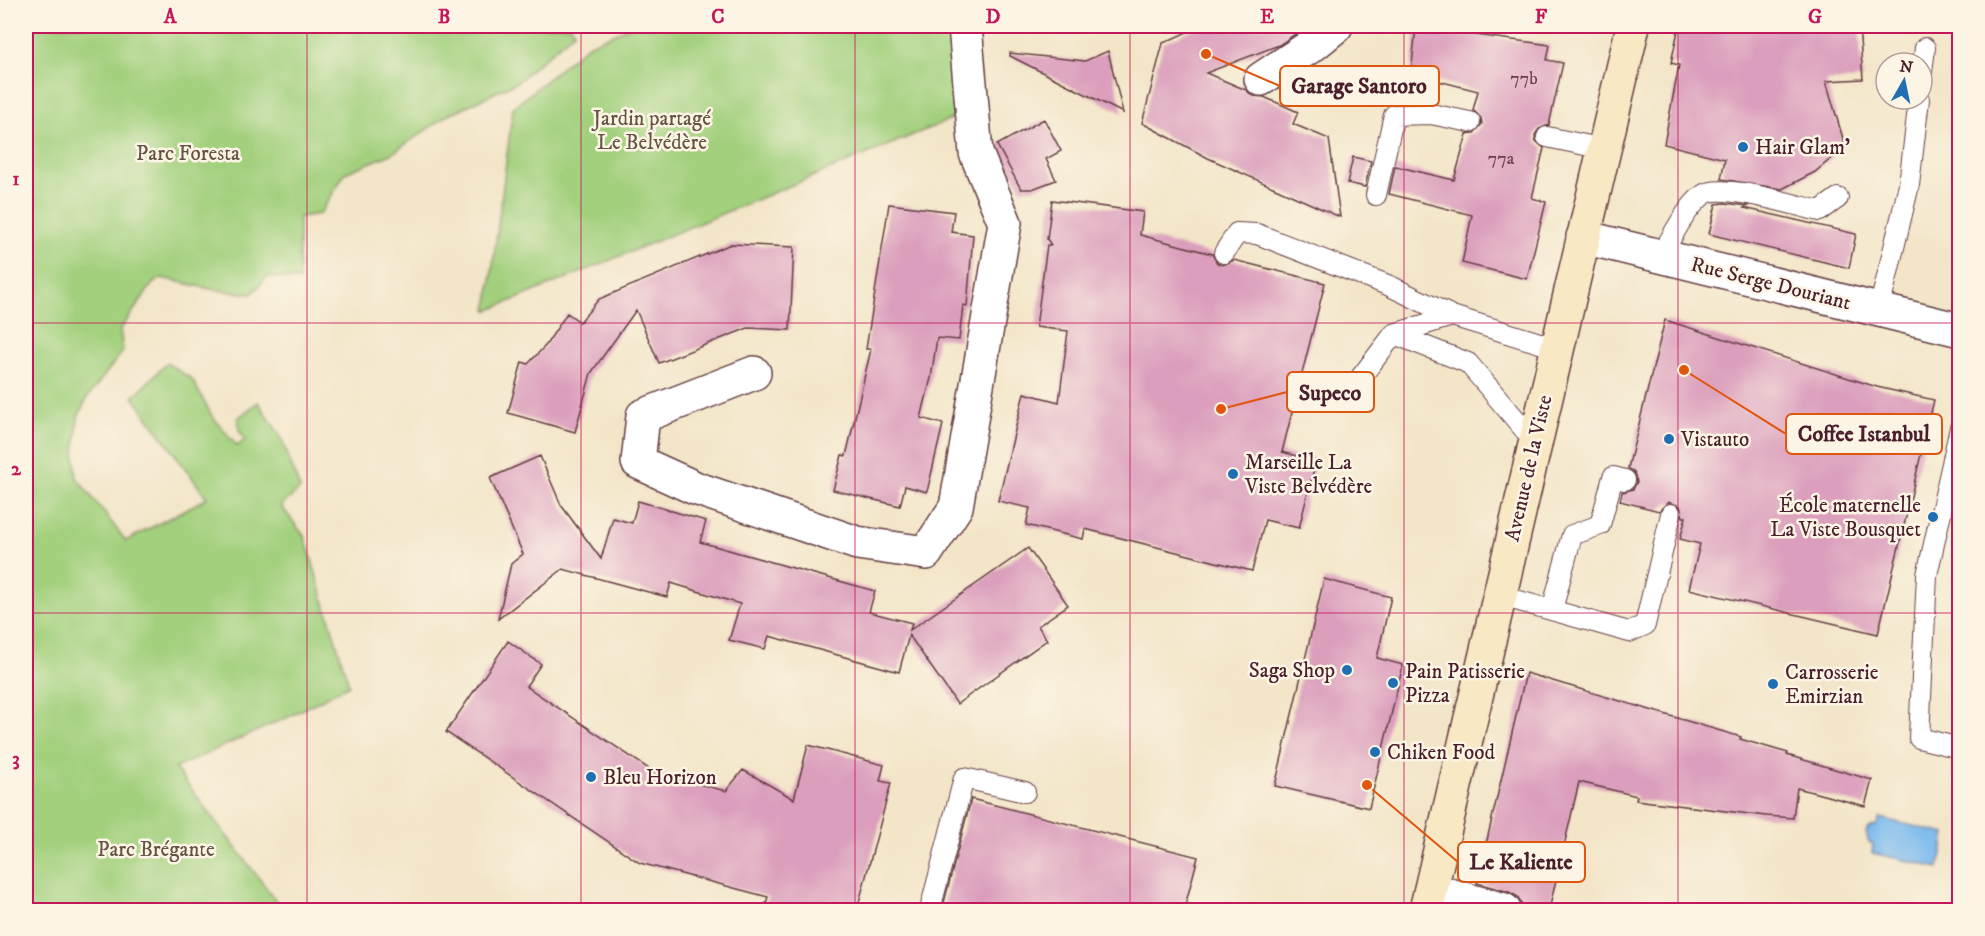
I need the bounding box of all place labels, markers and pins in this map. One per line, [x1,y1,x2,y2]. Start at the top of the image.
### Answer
callout: Garage Santoro [1280,66,1439,106]
place label: Hair Glam' [1755,135,1850,161]
marker: Hair Glam' [1736,140,1750,154]
callout: Supeco [1287,372,1374,412]
callout: Coffee Istanbul [1786,414,1942,454]
place label: Vistauto [1680,427,1749,453]
marker: Vistauto [1662,432,1676,446]
place label: Marseille La Viste Belvédère [1244,450,1372,500]
marker: Marseille La Viste Belvédère [1226,467,1240,481]
place label: École maternelle La Viste Bousquet [1770,492,1921,543]
marker: École maternelle La Viste Bousquet [1926,510,1940,524]
place label: Saga Shop [1249,658,1335,684]
place label: Pain Patisserie Pizza [1405,659,1525,709]
place label: Carrosserie Emirzian [1785,660,1879,710]
marker: Saga Shop [1340,663,1354,677]
marker: Pain Patisserie Pizza [1386,676,1400,690]
marker: Carrosserie Emirzian [1766,677,1780,691]
place label: Chiken Food [1387,740,1495,766]
marker: Chiken Food [1368,745,1382,759]
place label: Bleu Horizon [603,765,717,791]
marker: Bleu Horizon [584,770,598,784]
callout: Le Kaliente [1458,842,1585,882]

